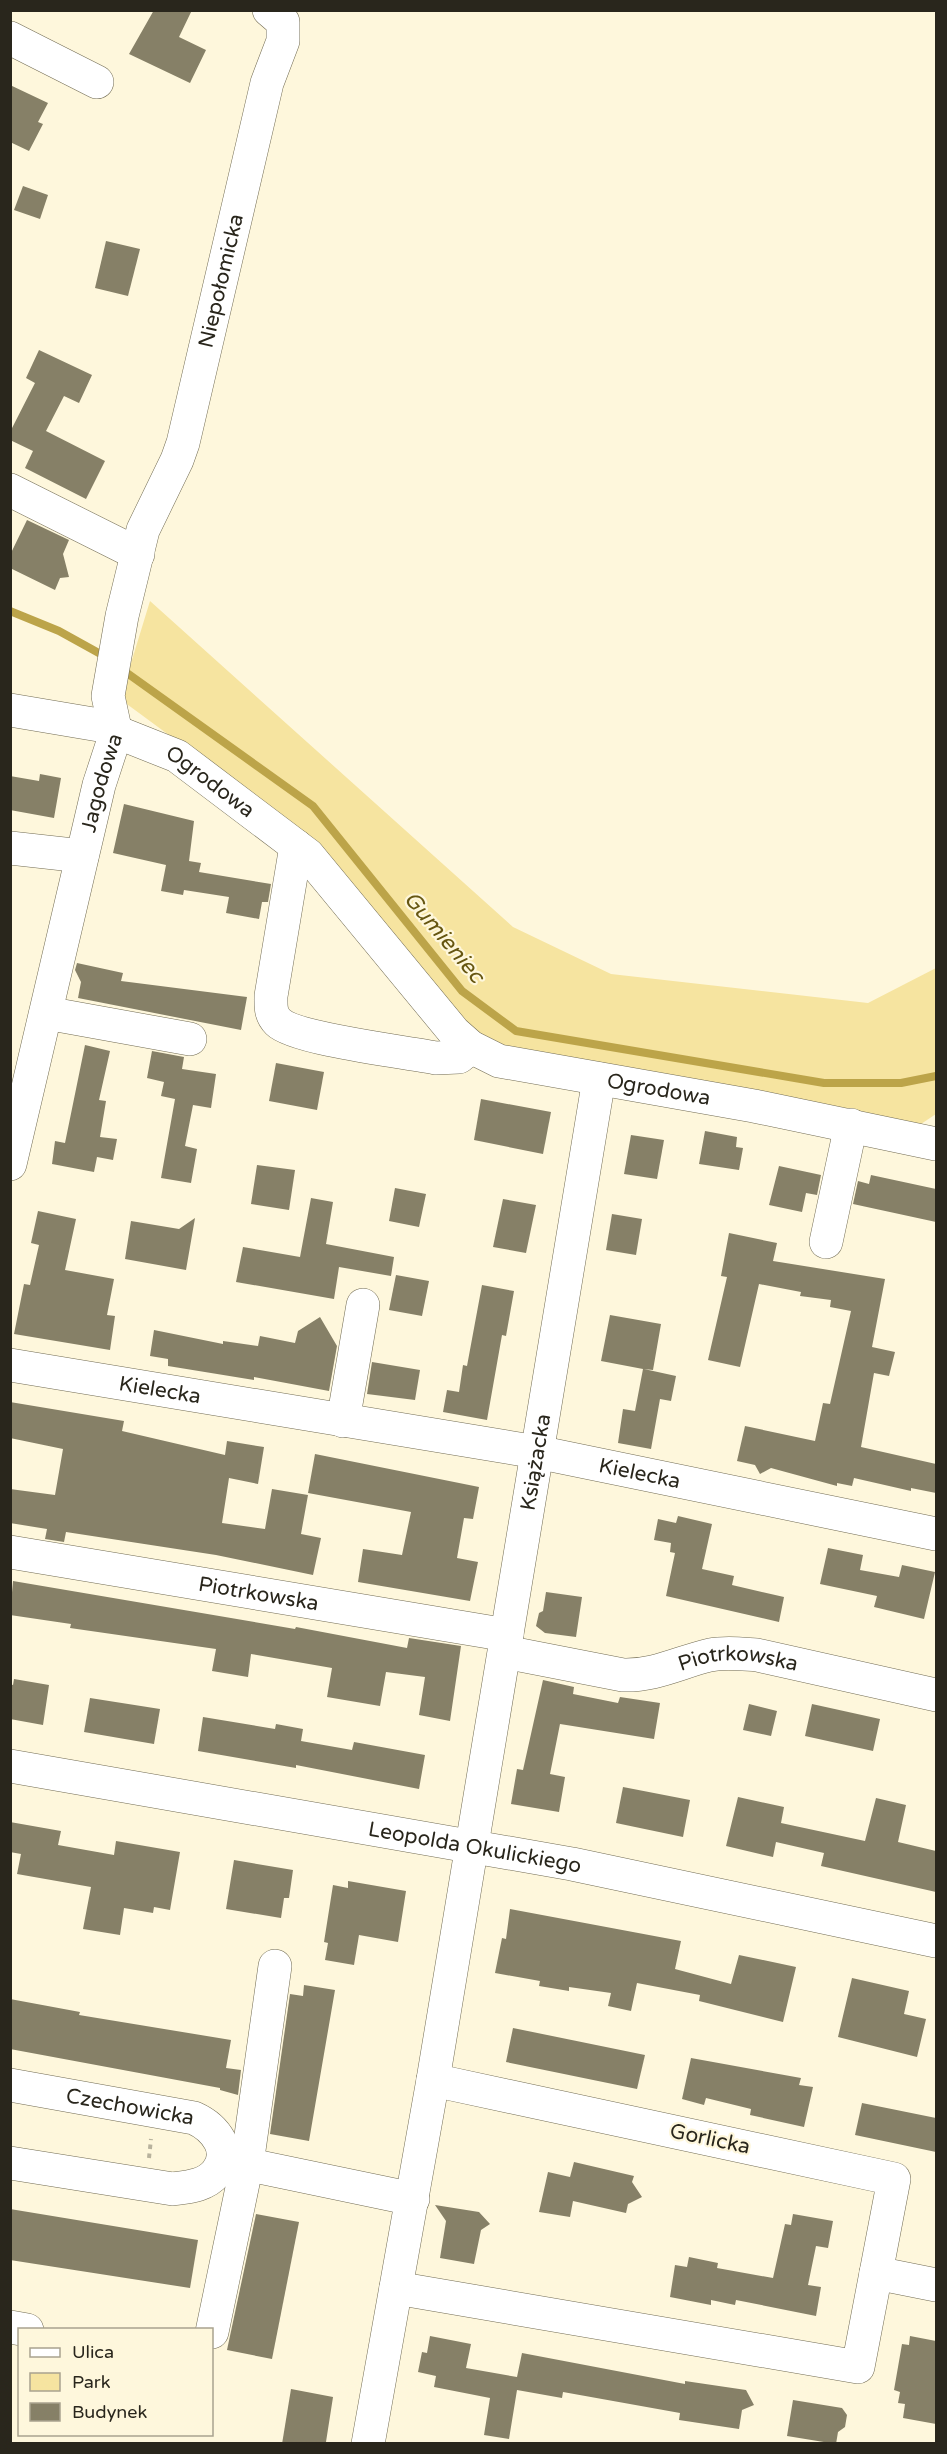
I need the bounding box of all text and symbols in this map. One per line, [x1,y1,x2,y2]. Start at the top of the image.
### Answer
street label: Niepołomicka [193,211,249,350]
street label: Jagodowa [76,730,128,835]
street label: Ogrodowa [163,740,260,823]
water label: Gumieniec [398,886,491,990]
street label: Ogrodowa [605,1068,712,1111]
street label: Kielecka [117,1371,203,1409]
street label: Książacka [515,1412,556,1512]
street label: Kielecka [597,1453,683,1494]
street label: Piotrkowska [197,1571,321,1616]
street label: Piotrkowska [675,1641,801,1676]
street label: Leopolda Okulickiego [366,1816,584,1878]
street label: Czechowicka [64,2083,196,2130]
street label: Gorlicka [668,2118,752,2160]
legend [18,2328,213,2436]
text: Ulica [72,2341,114,2363]
text: Park [72,2371,111,2393]
text: Budynek [72,2401,147,2423]

